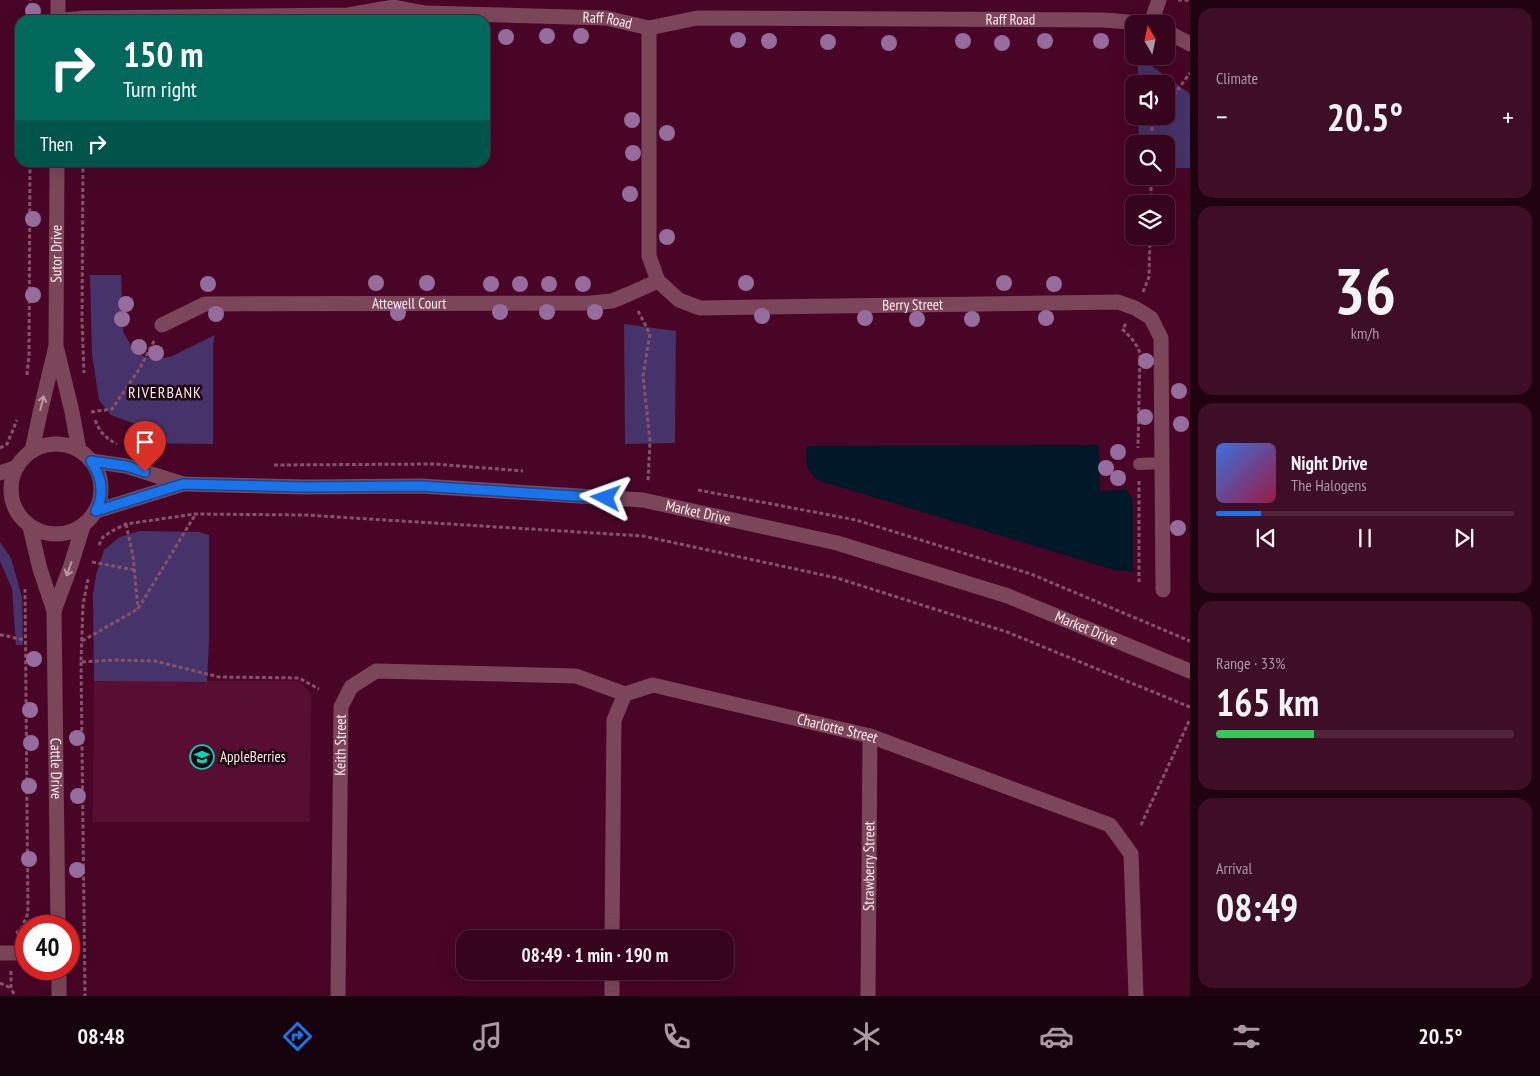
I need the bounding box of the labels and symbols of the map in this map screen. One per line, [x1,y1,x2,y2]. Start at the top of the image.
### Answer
street label: Raff Road [582,7,634,33]
street label: Raff Road [985,9,1035,29]
north arrow [1125,15,1175,65]
street label: Sutor Drive [46,225,66,283]
street label: Attewell Court [372,293,446,313]
street label: Berry Street [882,295,943,314]
district label: RIVERBANK [128,382,202,402]
one-way arrow [38,395,47,411]
pin [124,421,166,472]
position arrow [579,471,631,523]
street label: Market Drive [664,495,733,528]
one-way arrow [64,561,73,576]
street label: Market Drive [1052,606,1121,649]
street label: Charlotte Street [795,709,881,747]
street label: Keith Street [330,714,350,776]
street label: Cattle Drive [47,738,66,799]
school or university icon: AppleBerries [189,744,215,770]
place label: AppleBerries [220,747,286,766]
street label: Strawberry Street [859,821,878,911]
speed limit sign: 40 [15,915,80,980]

